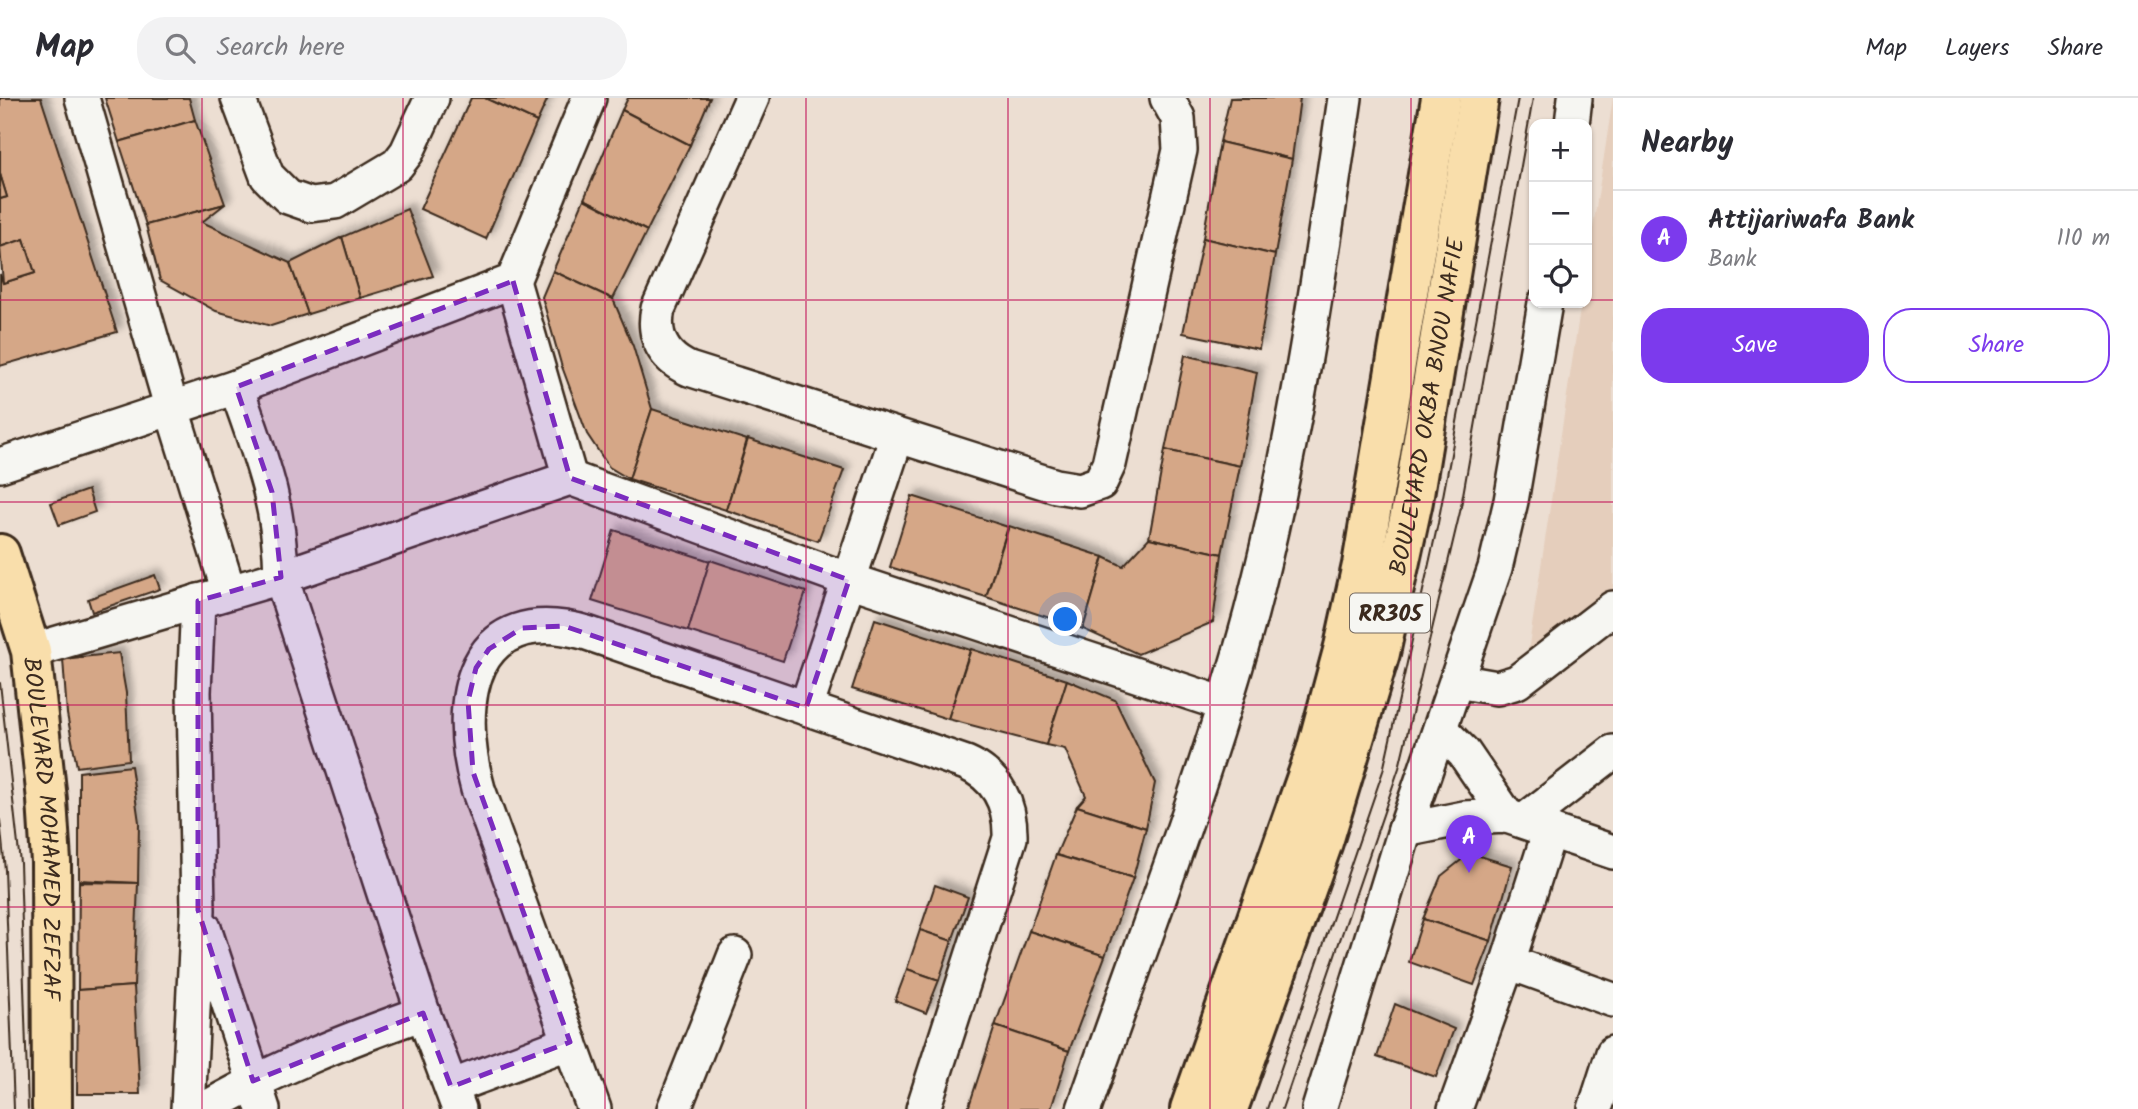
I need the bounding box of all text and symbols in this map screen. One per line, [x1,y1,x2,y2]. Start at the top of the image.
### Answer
search box [137,17,627,80]
text: Map [35,22,95,75]
text: Search here [217,27,345,69]
icon: search [161,29,199,67]
text: Map [1865,29,1907,68]
text: Layers [1945,29,2009,68]
text: Share [2047,29,2103,68]
map controls [1529,119,1592,308]
button: + [1529,119,1592,182]
text: Nearby [1641,120,1733,168]
button: − [1529,182,1592,245]
text: Attijariwafa Bank [1708,200,1914,242]
text: A [1657,221,1671,257]
text: 110 m [2057,221,2110,257]
street label: BOULEVARD OKBA BNOU NAFIE [1379,234,1477,579]
text: Bank [1708,242,1756,278]
button: locate [1529,245,1592,308]
button: Save [1641,308,1869,383]
button: Share [1883,308,2110,383]
road number: RR305 [1350,593,1430,632]
your location [1048,602,1082,636]
street label: BOULEVARD MOHAMED ZEFZAF [11,655,70,1003]
pin: A [1446,815,1492,873]

